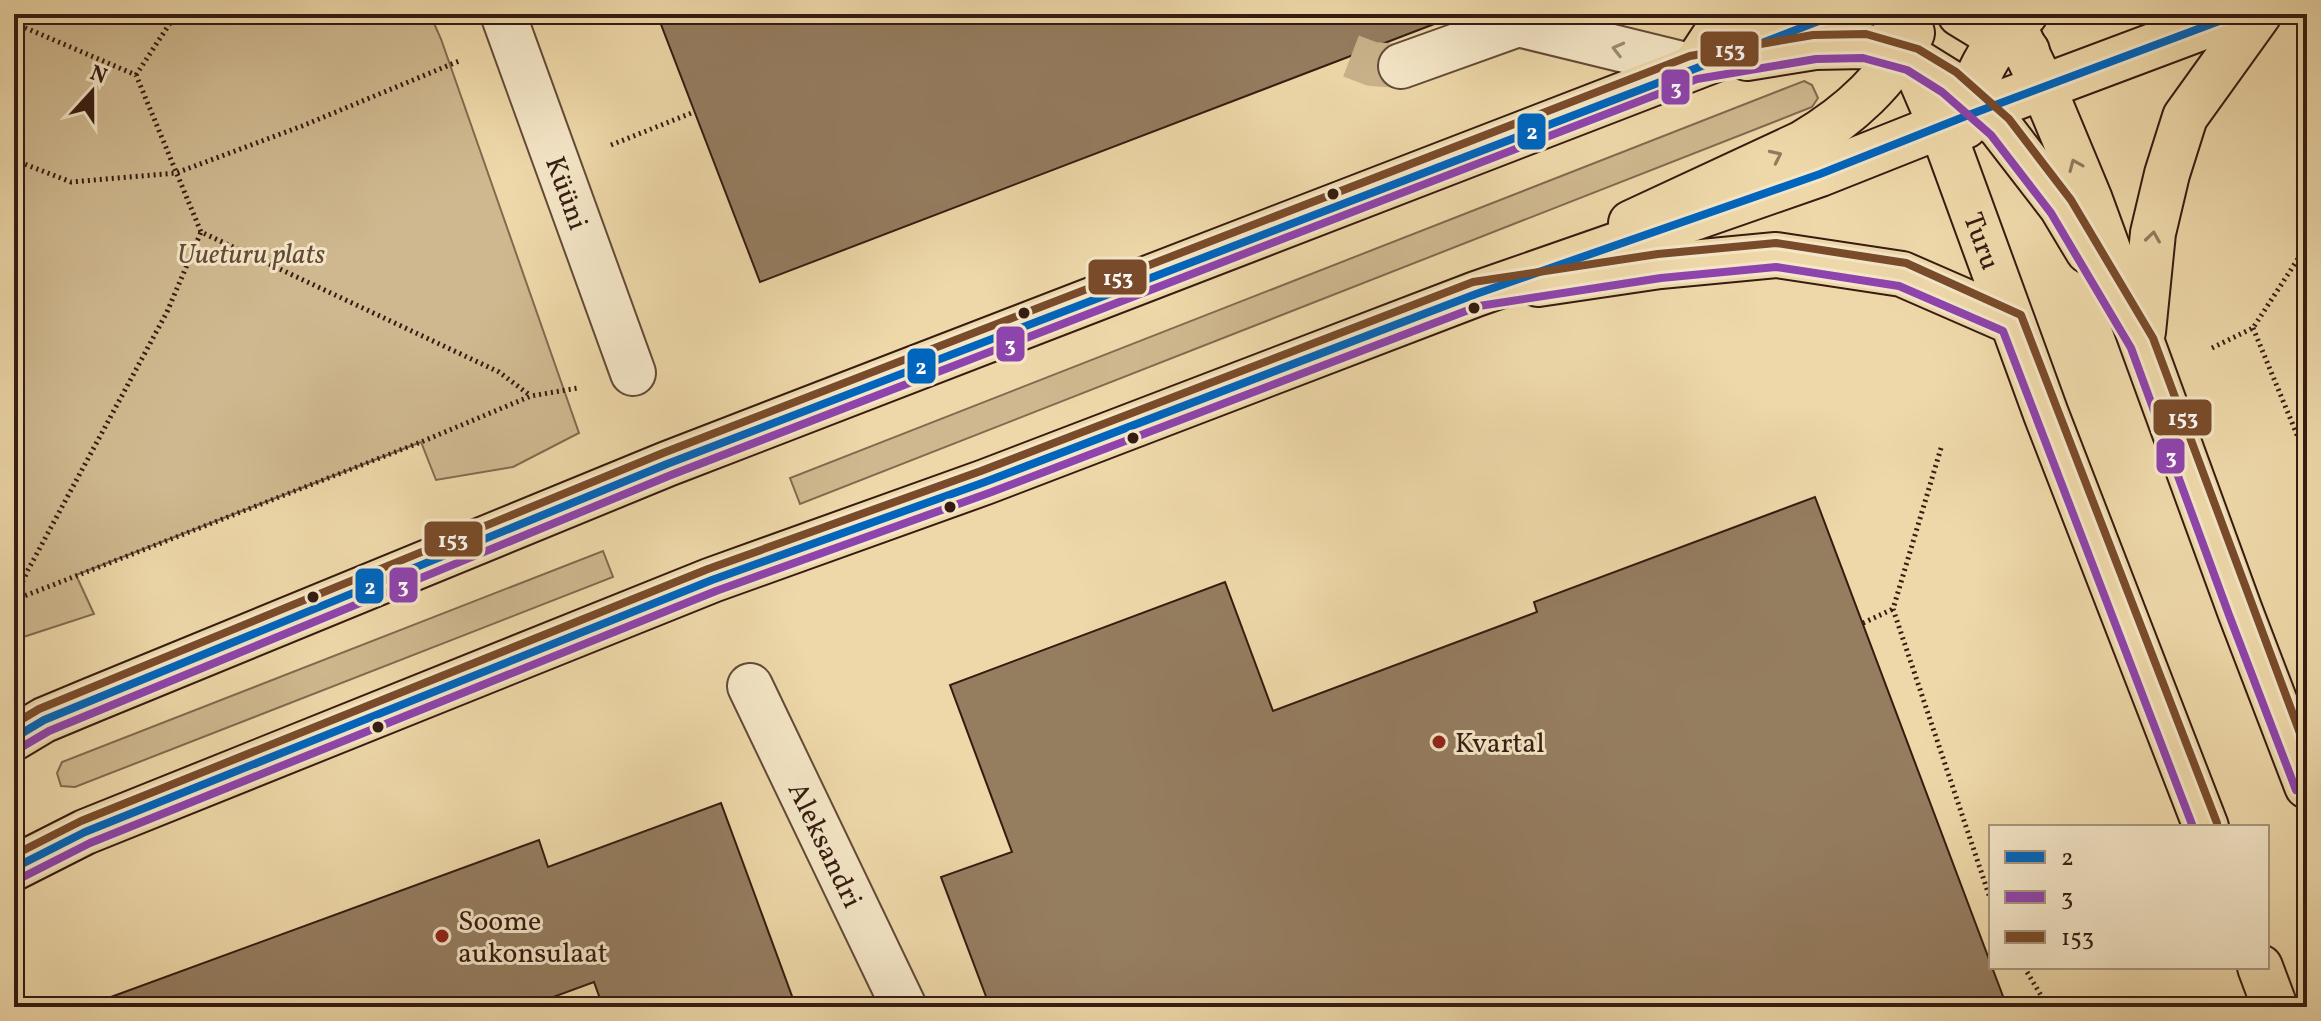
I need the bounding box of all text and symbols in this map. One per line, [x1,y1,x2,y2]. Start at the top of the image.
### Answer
line badge: 153 [1699,30,1760,68]
text: 153 [1715,36,1745,67]
one-way arrow [1612,41,1626,58]
north arrow [52,52,132,132]
text: N [85,58,111,93]
line badge: 3 [1660,68,1691,106]
text: 3 [1670,74,1682,105]
line badge: 2 [1516,112,1547,151]
text: 2 [1526,118,1538,149]
one-way arrow [1767,150,1782,166]
street label: Küüni [534,151,597,236]
one-way arrow [2069,159,2085,173]
unlabelled marker [1325,186,1341,202]
street label: Turu [1952,208,2009,276]
one-way arrow [2144,231,2161,244]
park label: Uueturu plats [177,236,325,275]
line badge: 153 [1087,258,1148,296]
text: 153 [1103,264,1133,295]
unlabelled marker [1466,300,1482,316]
unlabelled marker [1016,305,1032,321]
line badge: 3 [995,325,1026,363]
text: 3 [1004,331,1016,362]
line badge: 2 [906,347,937,385]
text: 2 [915,353,927,384]
line badge: 153 [2152,398,2213,437]
text: 153 [2168,404,2198,435]
unlabelled marker [1125,430,1141,446]
line badge: 3 [2155,437,2186,475]
text: 3 [2165,443,2177,474]
unlabelled marker [942,499,958,515]
line badge: 153 [423,520,484,558]
text: 153 [438,526,468,557]
line badge: 3 [388,566,419,604]
line badge: 2 [354,567,385,605]
text: 3 [397,572,409,603]
text: 2 [364,573,376,604]
unlabelled marker [305,589,321,605]
unlabelled marker [370,719,386,735]
place label: Kvartal [1455,725,1545,764]
marker: Kvartal [1430,733,1448,751]
street label: Aleksandri [777,776,871,915]
legend [1989,825,2269,969]
text: 2 [2061,842,2074,876]
text: 3 [2061,882,2073,916]
place label: Soome aukonsulaat [458,903,608,974]
text: 153 [2061,922,2094,956]
marker: Soome aukonsulaat [433,927,451,945]

